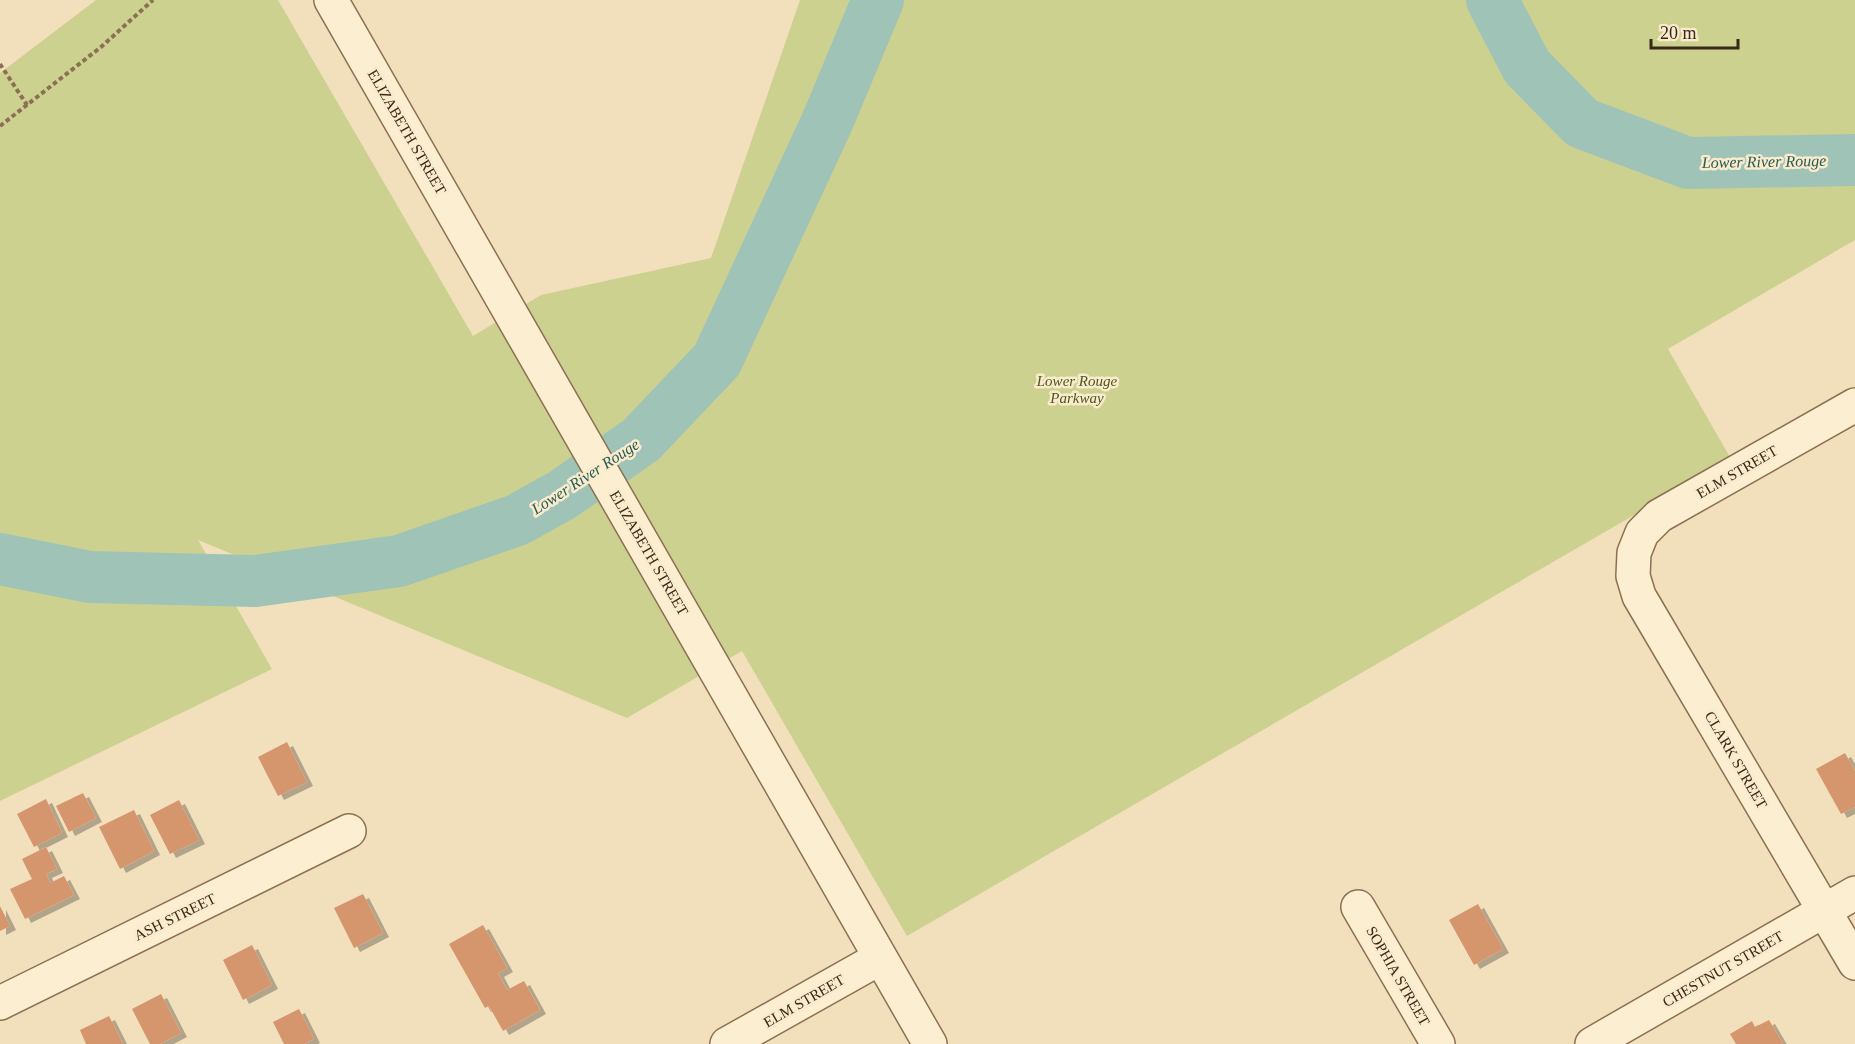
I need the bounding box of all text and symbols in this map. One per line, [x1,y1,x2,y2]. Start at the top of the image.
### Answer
scale bar [1651,12,1738,50]
text: 20 m [1660,23,1697,43]
street label: ELIZABETH STREET [365,67,449,197]
water label: Lower River Rouge [1701,152,1826,172]
park label: Lower Rouge Parkway [1036,373,1118,406]
water label: Lower River Rouge [528,435,643,519]
street label: ELM STREET [1694,442,1780,502]
street label: ELIZABETH STREET [607,488,691,618]
street label: CLARK STREET [1702,709,1770,811]
street label: ASH STREET [132,890,218,944]
street label: SOPHIA STREET [1363,923,1433,1029]
street label: CHESTNUT STREET [1660,928,1786,1010]
street label: ELM STREET [761,971,847,1031]

